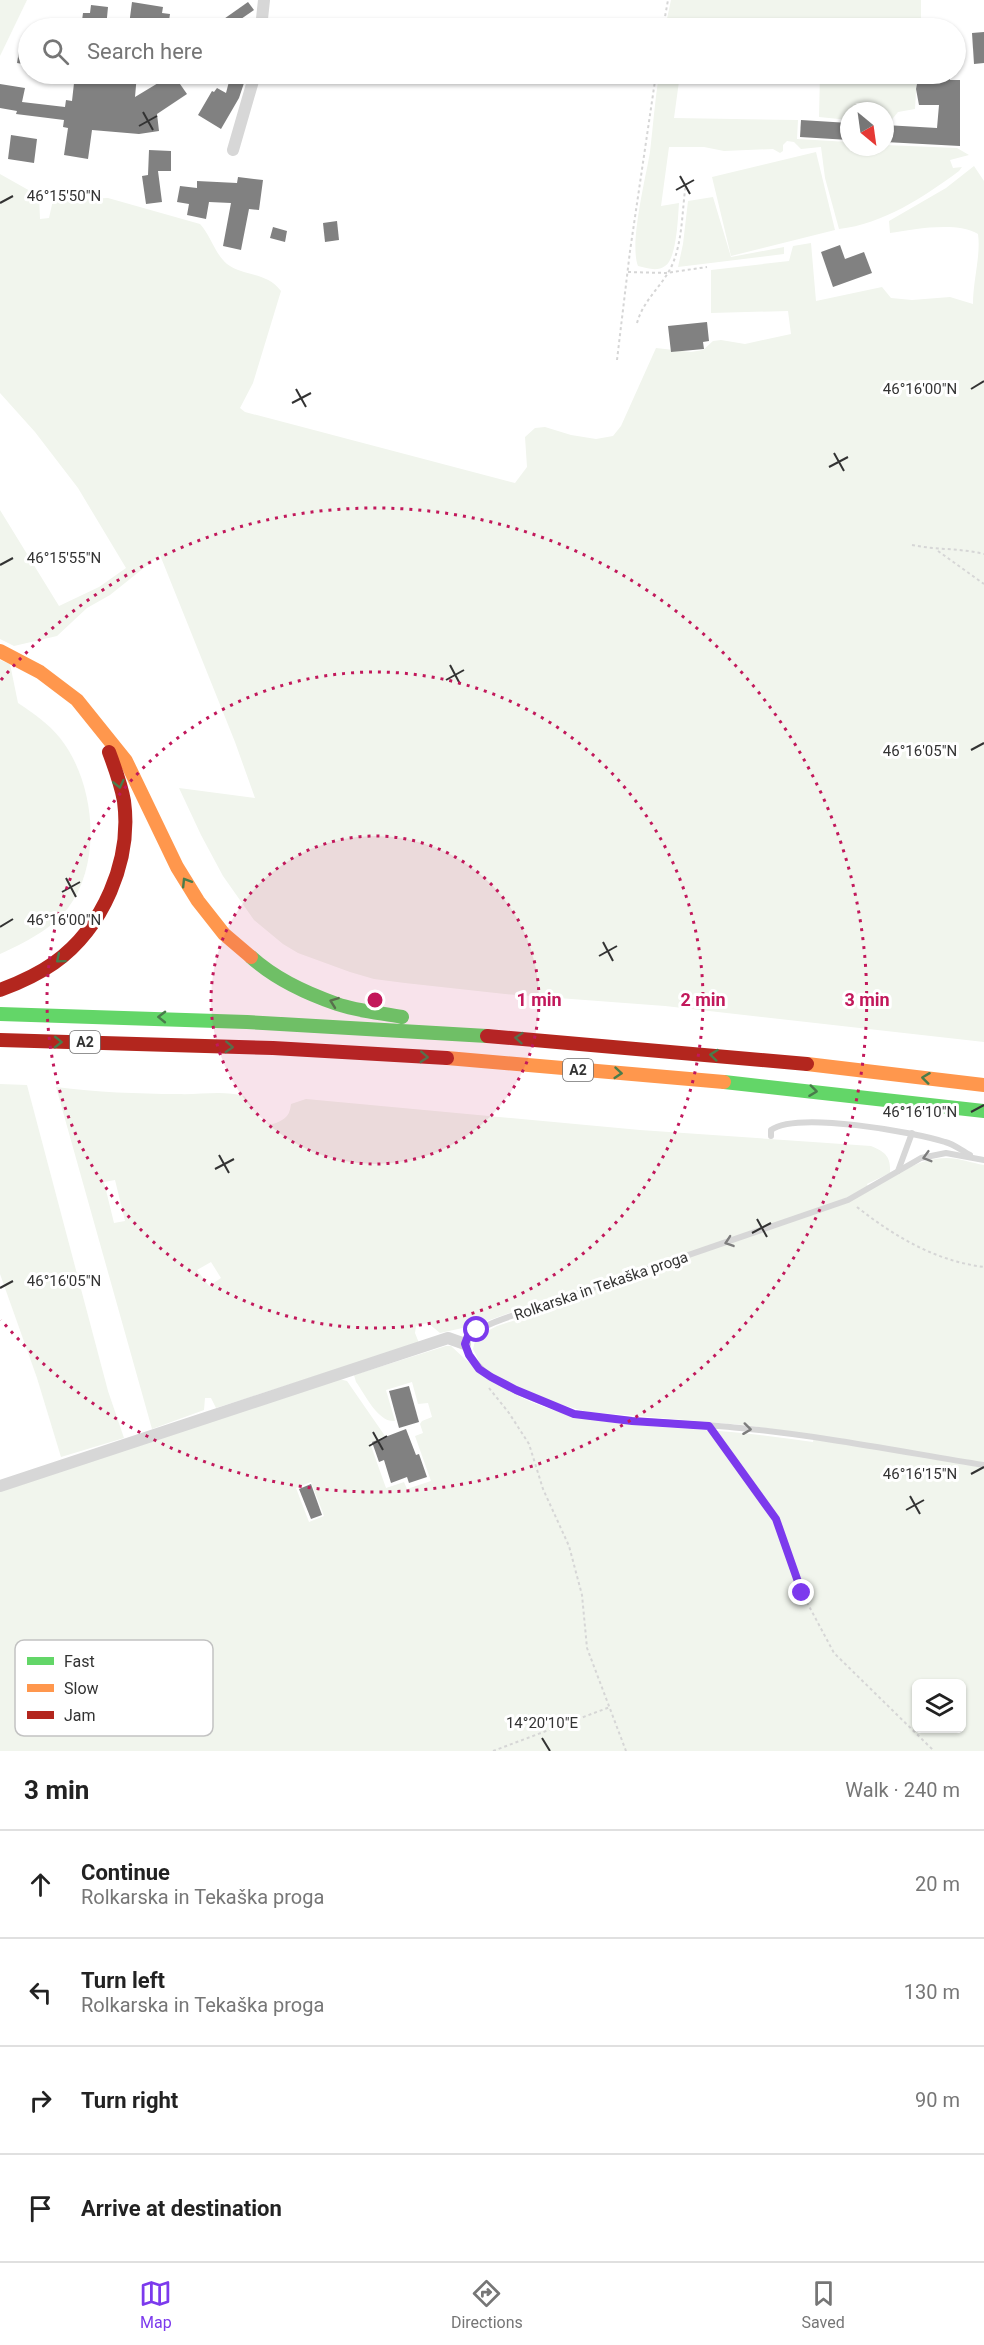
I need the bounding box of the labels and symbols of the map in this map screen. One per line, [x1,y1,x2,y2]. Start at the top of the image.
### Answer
north arrow [840,102,894,156]
text: 46°15'50"N [27,187,101,205]
text: 46°16'00"N [883,380,957,398]
text: 46°15'55"N [27,549,101,567]
text: 46°16'05"N [883,742,957,760]
one-way arrow [112,779,125,789]
one-way arrow [182,878,194,888]
text: 46°16'00"N [27,911,101,929]
one-way arrow [56,952,67,963]
text: 1 min [516,989,562,1010]
text: 2 min [680,989,726,1010]
text: 3 min [844,989,890,1010]
centre of rings [365,990,385,1010]
one-way arrow [329,997,340,1010]
one-way arrow [157,1011,166,1023]
road number: A2 [70,1031,100,1053]
one-way arrow [515,1032,524,1045]
one-way arrow [54,1035,63,1048]
one-way arrow [225,1040,234,1053]
one-way arrow [709,1049,718,1062]
one-way arrow [420,1050,429,1063]
road number: A2 [563,1059,593,1081]
one-way arrow [614,1066,623,1079]
one-way arrow [921,1073,930,1085]
one-way arrow [808,1085,817,1097]
text: 46°16'10"N [883,1103,957,1121]
one-way arrow [922,1150,933,1162]
one-way arrow [724,1234,735,1247]
street label: Rolkarska in Tekaška proga [512,1248,690,1324]
text: 46°16'05"N [27,1272,101,1290]
route start [463,1316,489,1342]
one-way arrow [742,1422,751,1434]
text: 46°16'15"N [883,1465,957,1483]
route end [788,1579,814,1605]
legend [15,1640,213,1736]
text: Fast [64,1652,95,1671]
text: Slow [64,1679,99,1698]
text: Jam [64,1706,96,1725]
text: 14°20'10"E [506,1714,579,1732]

